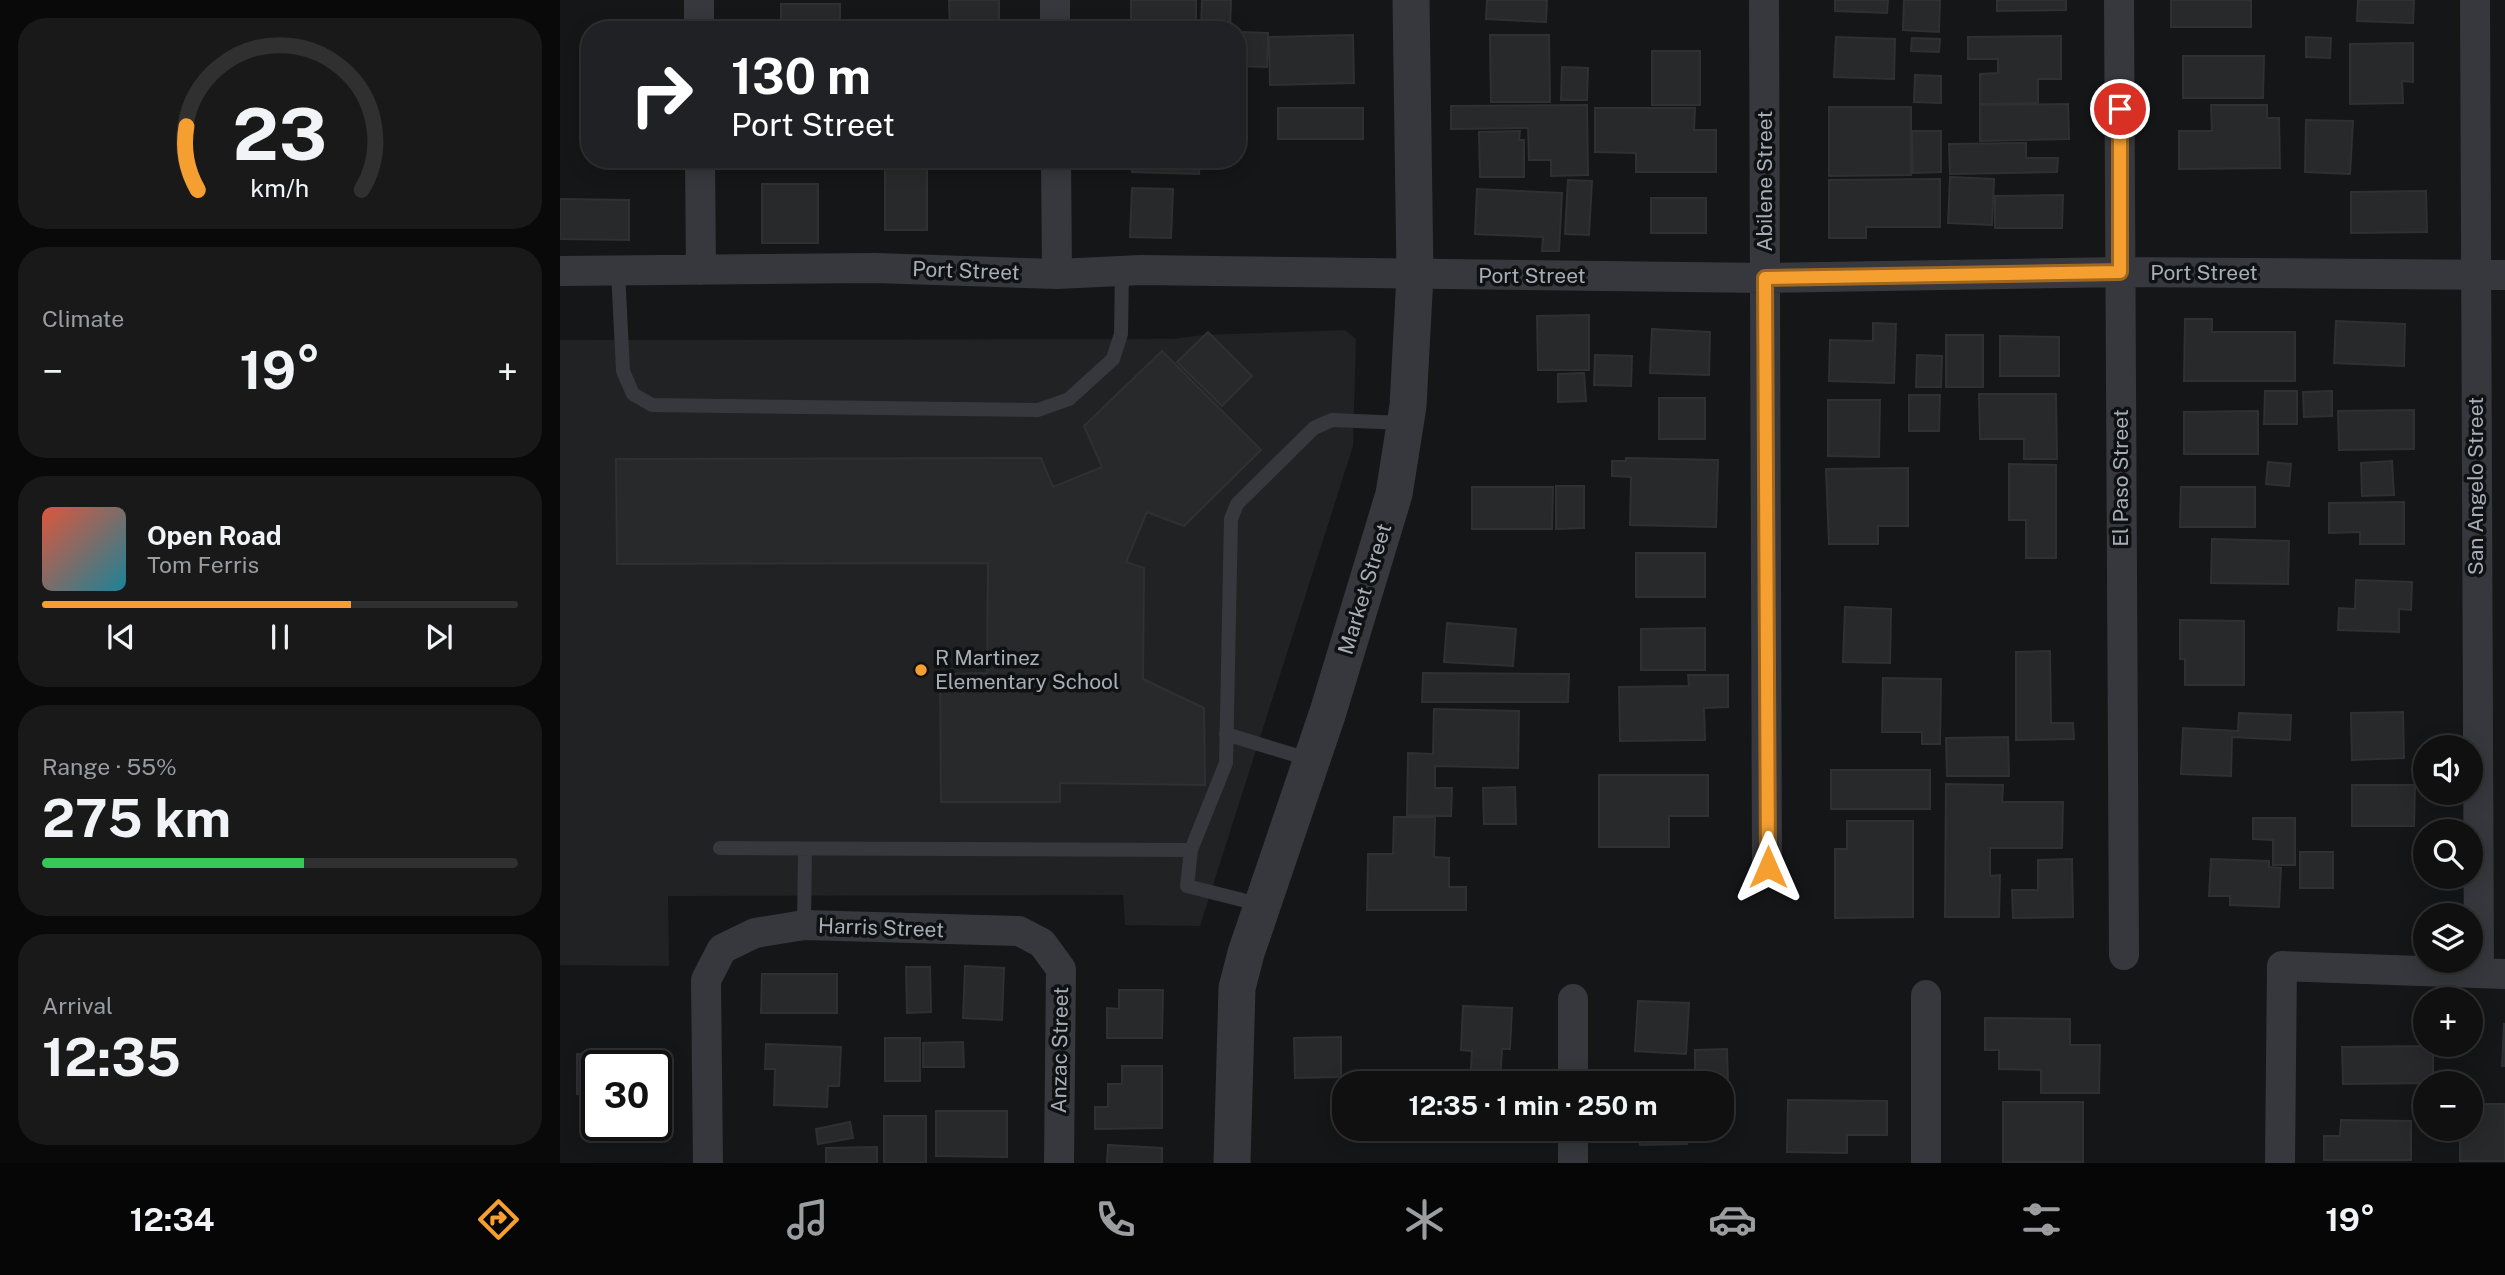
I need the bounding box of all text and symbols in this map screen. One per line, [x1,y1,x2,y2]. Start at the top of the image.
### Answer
text: 130 m [731,47,871,105]
icon: right [616,49,707,140]
pin [2090,79,2150,139]
icon: arrive [2101,90,2139,128]
text: 23 [233,91,327,176]
text: Port Street [731,106,895,143]
street label: Abilene Street [1752,111,1777,251]
text: km/h [251,172,309,202]
street label: Port Street [912,256,1020,285]
street label: Port Street [2150,260,2258,285]
street label: Port Street [1478,263,1586,288]
text: Climate [42,305,124,332]
text: 19° [239,340,321,401]
text: − [42,349,63,394]
text: + [497,349,518,394]
street label: San Angelo Street [2463,397,2488,575]
street label: El Paso Street [2108,409,2133,547]
text: Open Road [147,520,282,551]
street label: Market Street [1333,520,1396,657]
text: Tom Ferris [147,551,259,578]
icon: previous [102,618,140,656]
icon: pause [261,618,299,656]
icon: next [420,618,458,656]
place label: R Martinez Elementary School [935,645,1119,694]
marker: R Martinez Elementary School [913,662,929,678]
map controls [2413,735,2483,1141]
button: sound [2413,735,2483,805]
text: Range · 55% [42,753,177,780]
text: 275 km [42,788,231,849]
button: search [2413,819,2483,889]
position arrow [1731,830,1805,904]
button: layers [2413,903,2483,973]
street label: Harris Street [817,913,945,942]
street label: Anzac Street [1046,987,1073,1113]
button: + [2413,987,2483,1057]
text: Arrival [42,992,113,1019]
text: 12:35 [42,1027,181,1088]
speed limit sign: 30 [581,1050,672,1141]
button: − [2413,1071,2483,1141]
text: 12:35 · 1 min · 250 m [1409,1090,1657,1121]
icon: directions [474,1195,523,1244]
icon: music [783,1195,832,1244]
icon: phone [1091,1195,1140,1244]
icon: climate [1400,1195,1449,1244]
icon: car [1708,1195,1757,1244]
icon: filters [2017,1195,2066,1244]
text: 12:34 [130,1201,215,1238]
text: 19° [2325,1201,2375,1238]

